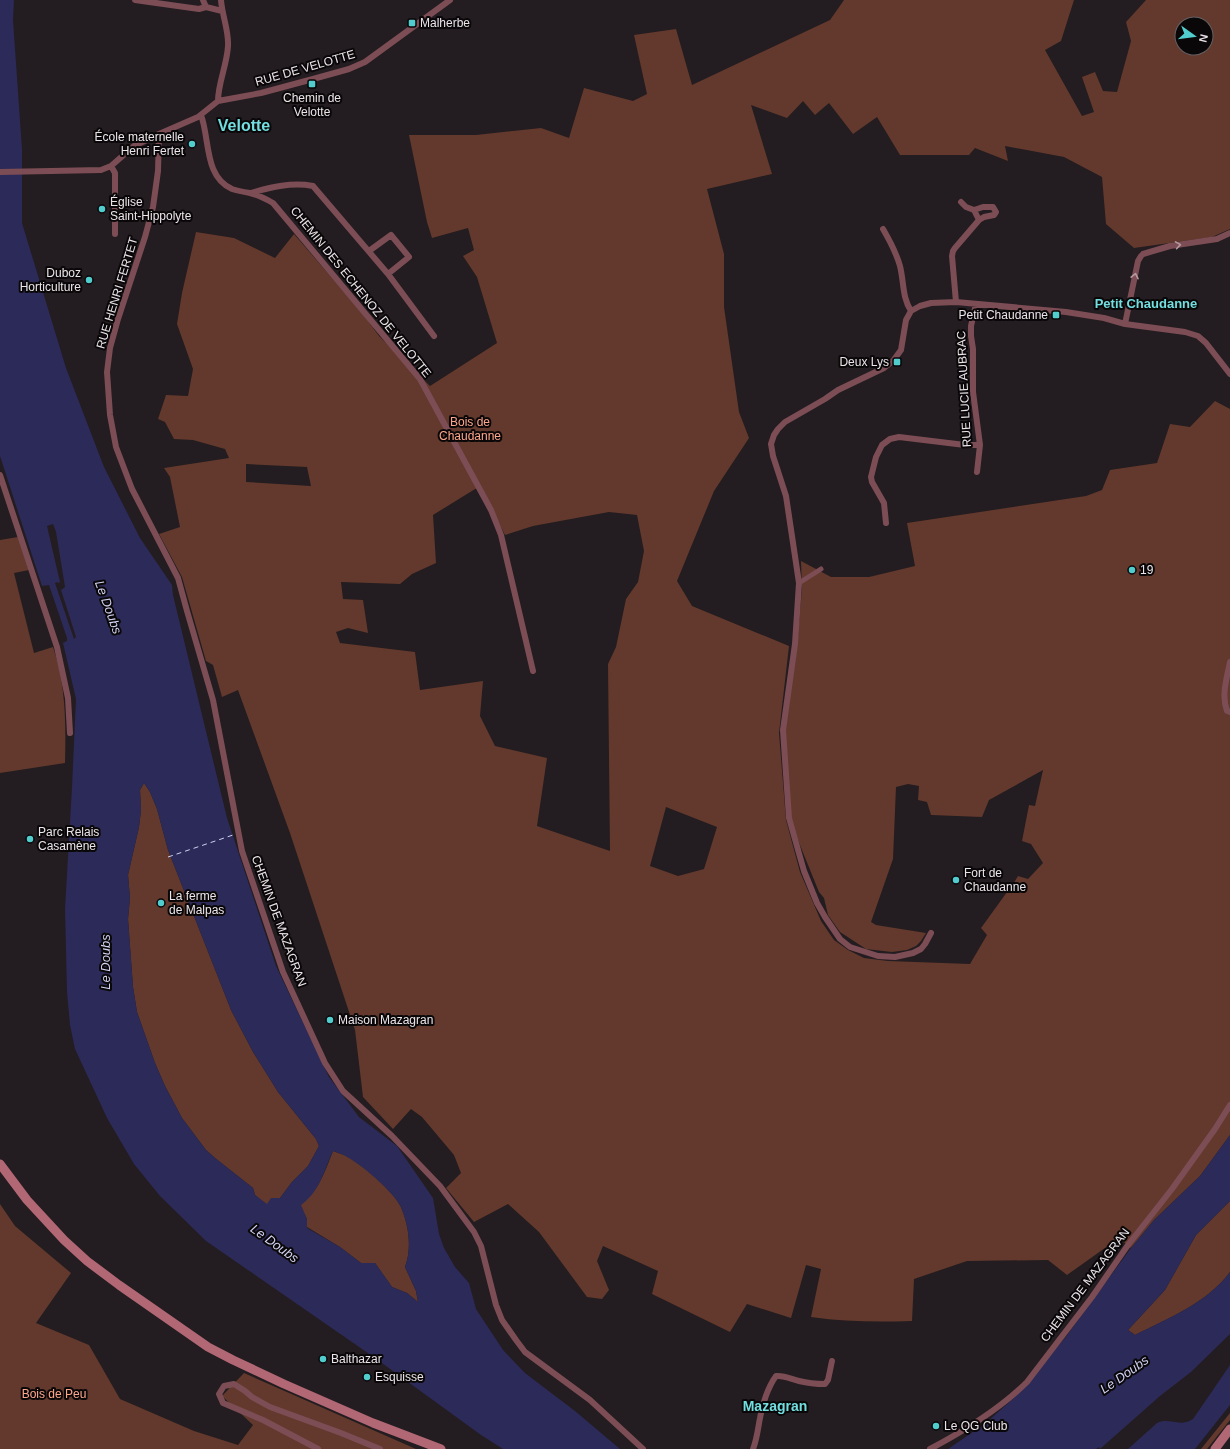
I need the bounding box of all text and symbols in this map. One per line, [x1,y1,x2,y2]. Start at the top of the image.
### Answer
place label: Malherbe [420,16,470,30]
north arrow [1174,16,1214,56]
marker: Malherbe [407,18,417,28]
text: N [1197,33,1210,44]
street label: RUE DE VELOTTE [253,47,357,89]
marker: Chemin de Velotte [307,79,317,89]
place label: Chemin de Velotte [283,91,341,119]
district label: Velotte [218,117,270,134]
place label: École maternelle Henri Fertet [95,129,185,158]
marker: École maternelle Henri Fertet [187,139,197,149]
place label: Église Saint-Hippolyte [110,194,192,223]
marker: Église Saint-Hippolyte [97,204,107,214]
street label: CHEMIN DES ECHENOZ DE VELOTTE [288,204,434,380]
street label: RUE HENRI FERTET [93,235,141,350]
one-way arrow [1175,241,1181,250]
place label: Duboz Horticulture [20,266,81,294]
one-way arrow [1131,273,1139,279]
marker: Duboz Horticulture [84,275,94,285]
district label: Petit Chaudanne [1095,296,1197,311]
place label: Petit Chaudanne [959,308,1048,322]
marker: Petit Chaudanne [1051,310,1061,320]
street label: RUE LUCIE AUBRAC [954,330,974,448]
place label: Deux Lys [839,355,889,369]
marker: Deux Lys [892,357,902,367]
park label: Bois de Chaudanne [439,415,501,443]
place label: 19 [1140,563,1154,577]
marker: 19 [1127,565,1137,575]
water label: Le Doubs [92,578,125,636]
place label: Parc Relais Casamène [38,825,99,853]
marker: Parc Relais Casamène [25,834,35,844]
street label: CHEMIN DE MAZAGRAN [249,853,309,989]
place label: Fort de Chaudanne [964,866,1026,894]
marker: Fort de Chaudanne [951,875,961,885]
place label: La ferme de Malpas [169,889,224,917]
marker: La ferme de Malpas [156,898,166,908]
water label: Le Doubs [98,934,113,990]
place label: Maison Mazagran [338,1013,433,1027]
marker: Maison Mazagran [325,1015,335,1025]
water label: Le Doubs [248,1221,302,1266]
street label: CHEMIN DE MAZAGRAN [1038,1225,1132,1345]
place label: Balthazar [331,1352,382,1366]
water label: Le Doubs [1097,1352,1152,1397]
marker: Balthazar [318,1354,328,1364]
place label: Esquisse [375,1370,424,1384]
marker: Esquisse [362,1372,372,1382]
park label: Bois de Peu [22,1387,86,1401]
district label: Mazagran [743,1398,807,1414]
place label: Le QG Club [944,1419,1008,1433]
marker: Le QG Club [931,1421,941,1431]

